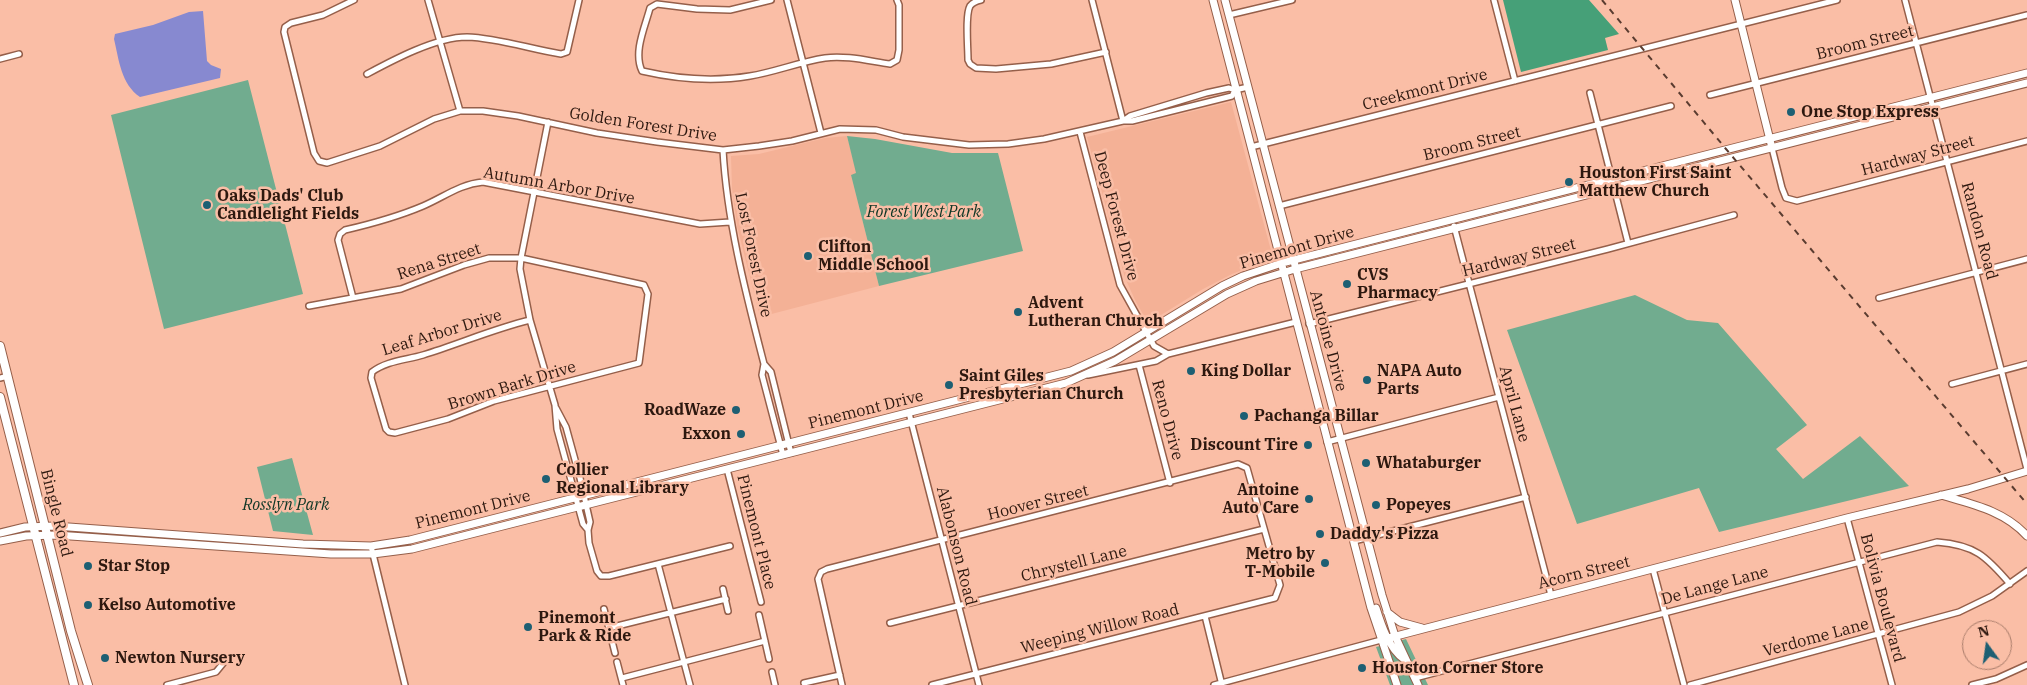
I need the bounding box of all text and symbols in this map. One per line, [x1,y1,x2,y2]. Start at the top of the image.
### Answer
street label: Broom Street [1814,22,1916,64]
street label: Creekmont Drive [1361,65,1489,115]
place label: One Stop Express [1801,102,1939,122]
street label: Golden Forest Drive [568,104,718,146]
marker: One Stop Express [1785,106,1797,118]
street label: Broom Street [1421,123,1523,165]
street label: Hardway Street [1859,132,1977,180]
street label: Deep Forest Drive [1089,149,1143,283]
street label: Autumn Arbor Drive [482,163,636,209]
place label: Houston First Saint Matthew Church [1579,163,1731,201]
marker: Houston First Saint Matthew Church [1563,176,1575,188]
street label: Randon Road [1957,180,2001,282]
place label: Oaks Dads' Club Candlelight Fields [217,186,359,224]
street label: Lost Forest Drive [730,191,776,319]
marker: Oaks Dads' Club Candlelight Fields [201,199,213,211]
park label: Forest West Park [867,202,981,222]
street label: Pinemont Drive [1238,222,1356,274]
street label: Hardway Street [1460,235,1578,281]
place label: Clifton Middle School [818,237,929,275]
street label: Rena Street [395,239,483,285]
marker: Clifton Middle School [802,250,814,262]
place label: CVS Pharmacy [1357,265,1438,303]
marker: CVS Pharmacy [1341,278,1353,290]
street label: Antoine Drive [1305,288,1351,394]
place label: Advent Lutheran Church [1028,293,1163,331]
street label: Leaf Arbor Drive [380,306,504,360]
marker: Advent Lutheran Church [1012,306,1024,318]
street label: Brown Bark Drive [446,357,578,415]
place label: King Dollar [1201,361,1291,381]
place label: NAPA Auto Parts [1377,361,1462,399]
street label: April Lane [1495,364,1533,444]
marker: King Dollar [1185,365,1197,377]
place label: Saint Giles Presbyterian Church [959,366,1124,404]
marker: NAPA Auto Parts [1361,374,1373,386]
street label: Reno Drive [1147,378,1187,462]
marker: Saint Giles Presbyterian Church [943,379,955,391]
street label: Pinemont Drive [806,386,926,434]
place label: RoadWaze [644,400,726,420]
marker: RoadWaze [730,404,742,416]
place label: Pachanga Billar [1254,406,1379,426]
marker: Pachanga Billar [1238,410,1250,422]
place label: Exxon [682,424,731,444]
marker: Exxon [735,428,747,440]
place label: Discount Tire [1190,435,1298,455]
marker: Discount Tire [1302,439,1314,451]
place label: Whataburger [1376,453,1481,473]
marker: Whataburger [1360,457,1372,469]
place label: Collier Regional Library [556,460,689,498]
street label: Bingle Road [36,467,76,559]
street label: Pinemont Place [732,472,780,592]
marker: Collier Regional Library [540,473,552,485]
place label: Antoine Auto Care [1222,480,1299,518]
street label: Hoover Street [986,481,1090,525]
street label: Alabonson Road [932,484,980,608]
street label: Pinemont Drive [413,486,533,534]
marker: Antoine Auto Care [1303,493,1315,505]
park label: Rosslyn Park [242,495,330,515]
place label: Popeyes [1386,495,1451,515]
marker: Popeyes [1370,499,1382,511]
place label: Daddy's Pizza [1330,524,1439,544]
marker: Daddy's Pizza [1314,528,1326,540]
street label: Bolivia Boulevard [1856,532,1908,664]
street label: Chrystell Lane [1019,542,1129,586]
place label: Metro by T-Mobile [1245,544,1315,582]
street label: Acorn Street [1536,552,1632,594]
place label: Star Stop [98,556,170,576]
marker: Metro by T-Mobile [1319,557,1331,569]
marker: Star Stop [82,560,94,572]
street label: De Lange Lane [1659,562,1771,610]
place label: Kelso Automotive [98,595,236,615]
marker: Kelso Automotive [82,599,94,611]
street label: Weeping Willow Road [1019,600,1181,658]
place label: Pinemont Park & Ride [538,608,631,646]
street label: Verdome Lane [1761,615,1871,661]
north arrow [1962,620,2012,670]
marker: Pinemont Park & Ride [522,621,534,633]
text: N [1976,621,1991,641]
place label: Newton Nursery [115,648,245,668]
marker: Newton Nursery [99,652,111,664]
place label: Houston Corner Store [1372,658,1543,678]
marker: Houston Corner Store [1356,662,1368,674]

